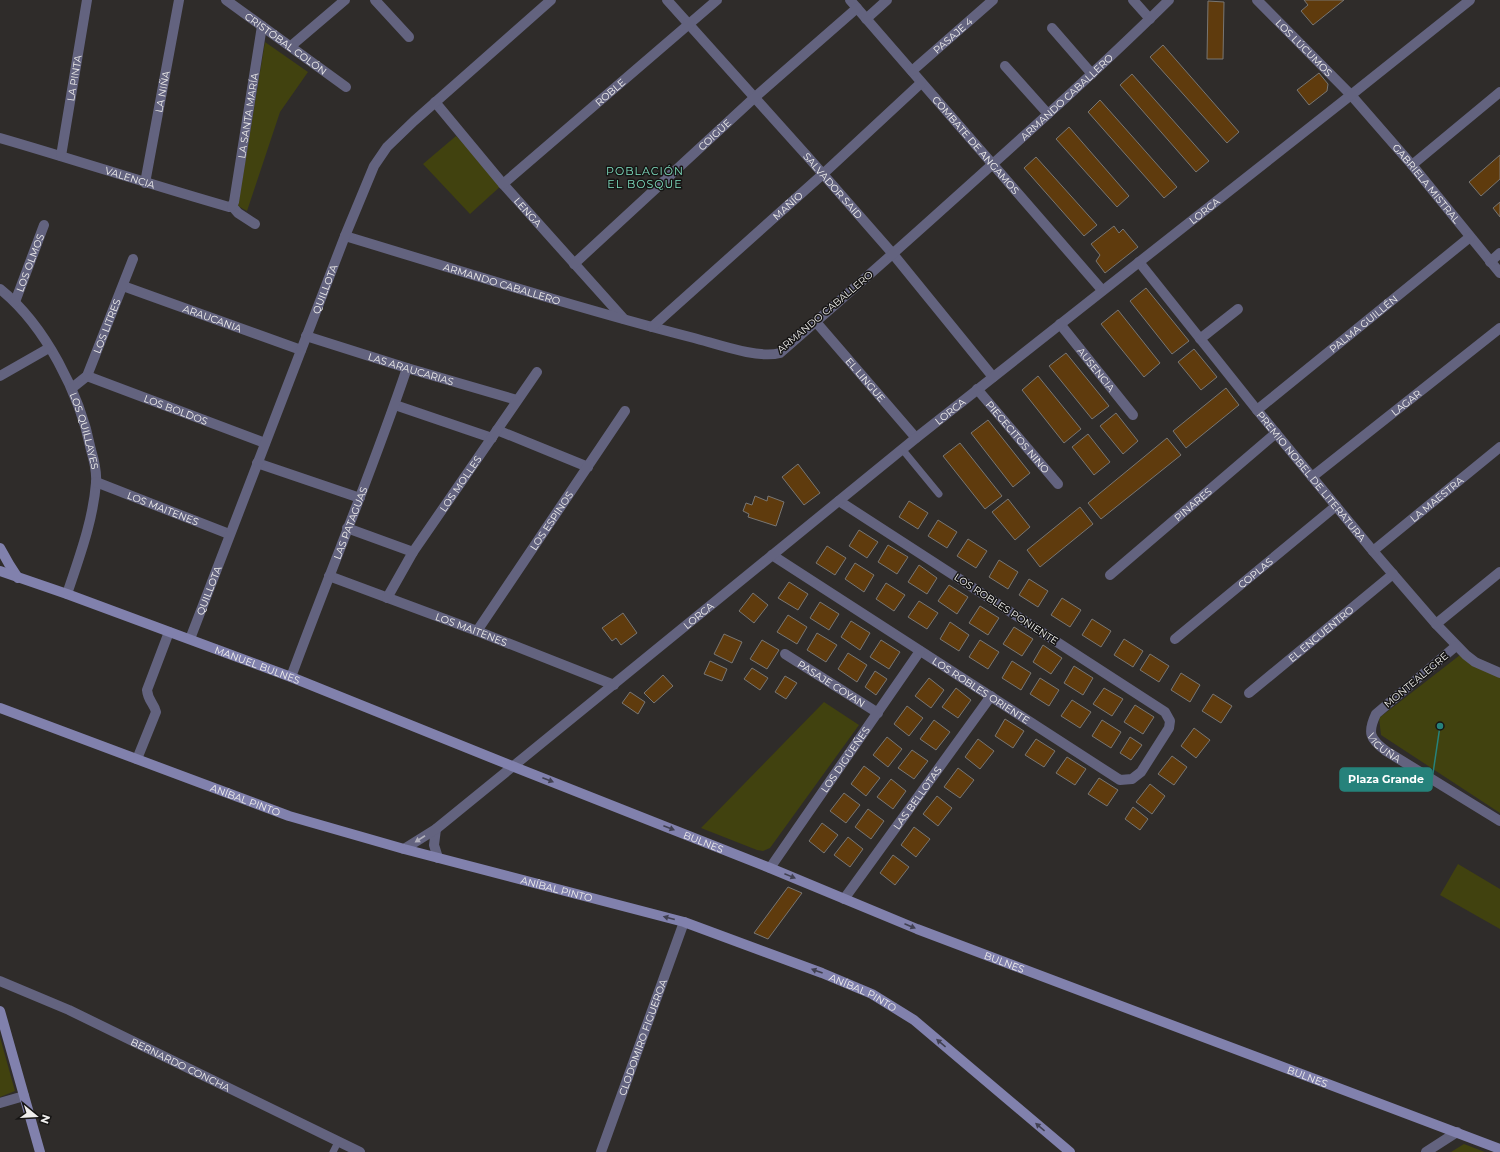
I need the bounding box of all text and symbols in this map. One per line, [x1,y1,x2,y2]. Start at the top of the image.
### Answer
street label: CRISTÓBAL COLÓN [242,9,329,77]
street label: PASAJE 4 [930,14,975,56]
street label: LOS LÚCUMOS [1273,16,1335,79]
street label: ARMANDO CABALLERO [1017,51,1116,143]
street label: LA PINTA [64,53,84,102]
street label: LA NIÑA [152,69,172,113]
street label: LA SANTA MARÍA [235,71,261,159]
street label: ROBLE [592,75,628,109]
street label: COMBATE DE ANGAMOS [930,93,1022,197]
street label: COIGÜE [695,116,734,153]
street label: GABRIELA MISTRAL [1390,141,1463,226]
street label: SALVADOR SAID [801,150,865,221]
street label: VALENCIA [103,164,158,191]
district label: POBLACIÓN EL BOSQUE [606,164,684,191]
street label: MAÑÍO [770,189,805,223]
street label: LENGA [511,194,545,230]
street label: LORCA [1186,194,1223,227]
street label: LOS OLMOS [13,232,47,294]
street label: ARMANDO CABALLERO [442,260,562,307]
street label: QUILLOTA [309,262,340,316]
street label: ARMANDO CABALLERO [774,268,876,356]
street label: PALMA GUILLÉN [1326,292,1400,355]
street label: LOS LITRES [90,297,123,355]
street label: ARAUCANIA [181,302,244,335]
street label: AUSENCIA [1075,344,1119,395]
street label: LAS ARAUCARIAS [367,350,455,388]
street label: EL LINGUE [843,355,889,405]
street label: LAGAR [1388,386,1424,418]
street label: LOS QUILLAYES [67,390,102,470]
street label: LOS BOLDOS [142,391,210,427]
street label: LORCA [932,395,969,427]
street label: PIECECITOS NINO [983,398,1052,476]
street label: PREMIO NOBEL DE LITERATURA [1254,408,1369,545]
street label: LOS MOLLES [436,453,484,514]
street label: LA MAESTRA [1407,473,1466,525]
street label: PINARES [1171,484,1214,524]
street label: LAS PATAGUAS [330,485,370,561]
street label: LOS MAITENES [125,488,201,528]
street label: LOS ESPINOS [527,489,576,553]
street label: COPLAS [1235,555,1275,591]
street label: QUILLOTA [193,563,224,617]
street label: LOS ROBLES PONIENTE [952,570,1061,648]
street label: LORCA [680,599,717,632]
street label: EL ENCUENTRO [1285,603,1356,665]
street label: LOS MAITENES [434,610,509,649]
street label: MANUEL BULNES [213,643,302,687]
street label: MONTEALEGRE [1381,649,1451,711]
street label: LOS ROBLES ORIENTE [930,654,1033,727]
street label: PASAJE COYAN [795,657,868,710]
street label: LOS DIGÜEÑES [818,724,872,795]
street label: VICUÑA [1365,731,1404,766]
street label: LAS BELLOTAS [890,764,945,832]
callout: Plaza Grande [1340,768,1432,791]
text: Plaza Grande [1348,772,1424,786]
one-way arrow [542,778,554,784]
street label: ANÍBAL PINTO [209,781,282,819]
one-way arrow [663,825,674,831]
street label: BULNES [682,828,726,856]
one-way arrow [415,835,425,843]
street label: ANÍBAL PINTO [519,873,594,904]
one-way arrow [784,873,795,879]
one-way arrow [662,915,674,921]
one-way arrow [904,923,915,929]
street label: BULNES [982,948,1027,976]
one-way arrow [811,968,823,974]
street label: ANÍBAL PINTO [827,970,899,1014]
street label: CLODOMIRO FIGUEROA [615,976,670,1097]
street label: BERNARDO CONCHA [129,1035,233,1095]
one-way arrow [935,1039,946,1048]
street label: BULNES [1285,1063,1330,1090]
north arrow [16,1096,56,1136]
text: N [37,1113,54,1125]
one-way arrow [1035,1122,1046,1131]

